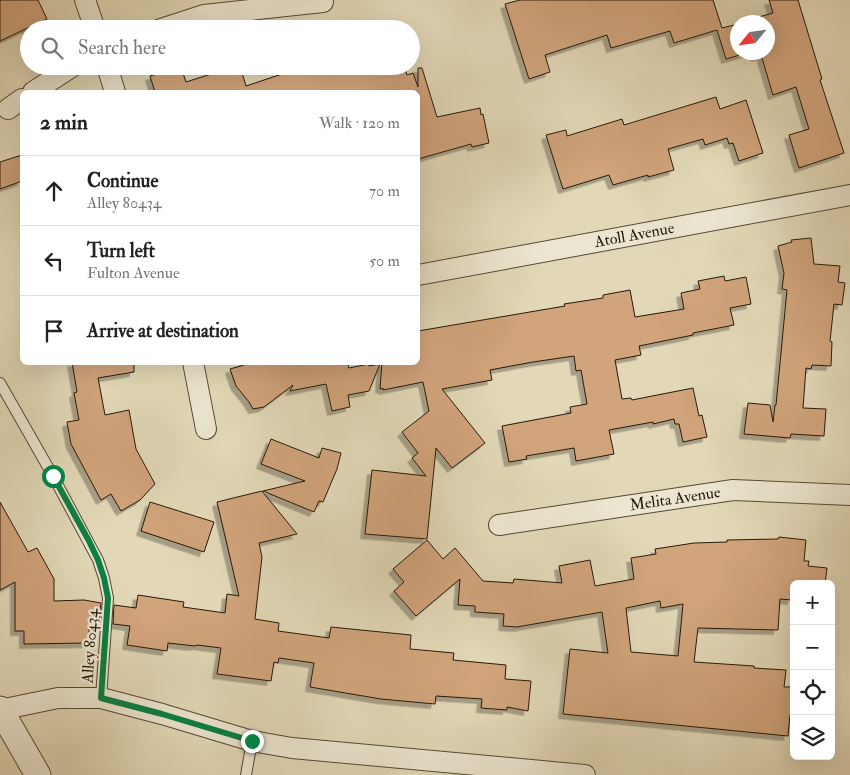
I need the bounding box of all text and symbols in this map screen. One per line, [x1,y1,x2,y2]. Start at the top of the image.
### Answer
north arrow [730,15,775,60]
search box [20,20,420,75]
icon: search [38,34,66,62]
text: Search here [78,36,166,60]
text: 2 min [40,109,88,136]
text: Walk · 120 m [319,113,400,133]
text: Continue [87,169,158,193]
icon: ahead [40,177,68,205]
text: 70 m [369,181,400,201]
text: Alley 80434 [87,193,161,213]
street label: Atoll Avenue [592,218,676,252]
text: Turn left [87,239,155,263]
icon: left [40,247,68,275]
text: 50 m [369,251,400,271]
text: Fulton Avenue [87,263,180,283]
icon: arrive [40,317,68,345]
text: Arrive at destination [87,319,239,343]
route start [42,465,65,488]
street label: Melita Avenue [628,482,722,515]
map controls [790,580,835,760]
button: + [790,580,835,625]
street label: Alley 80434 [77,607,103,685]
button: − [790,625,835,670]
button: locate [790,670,835,715]
button: layers [790,715,835,760]
route end [241,730,264,753]

